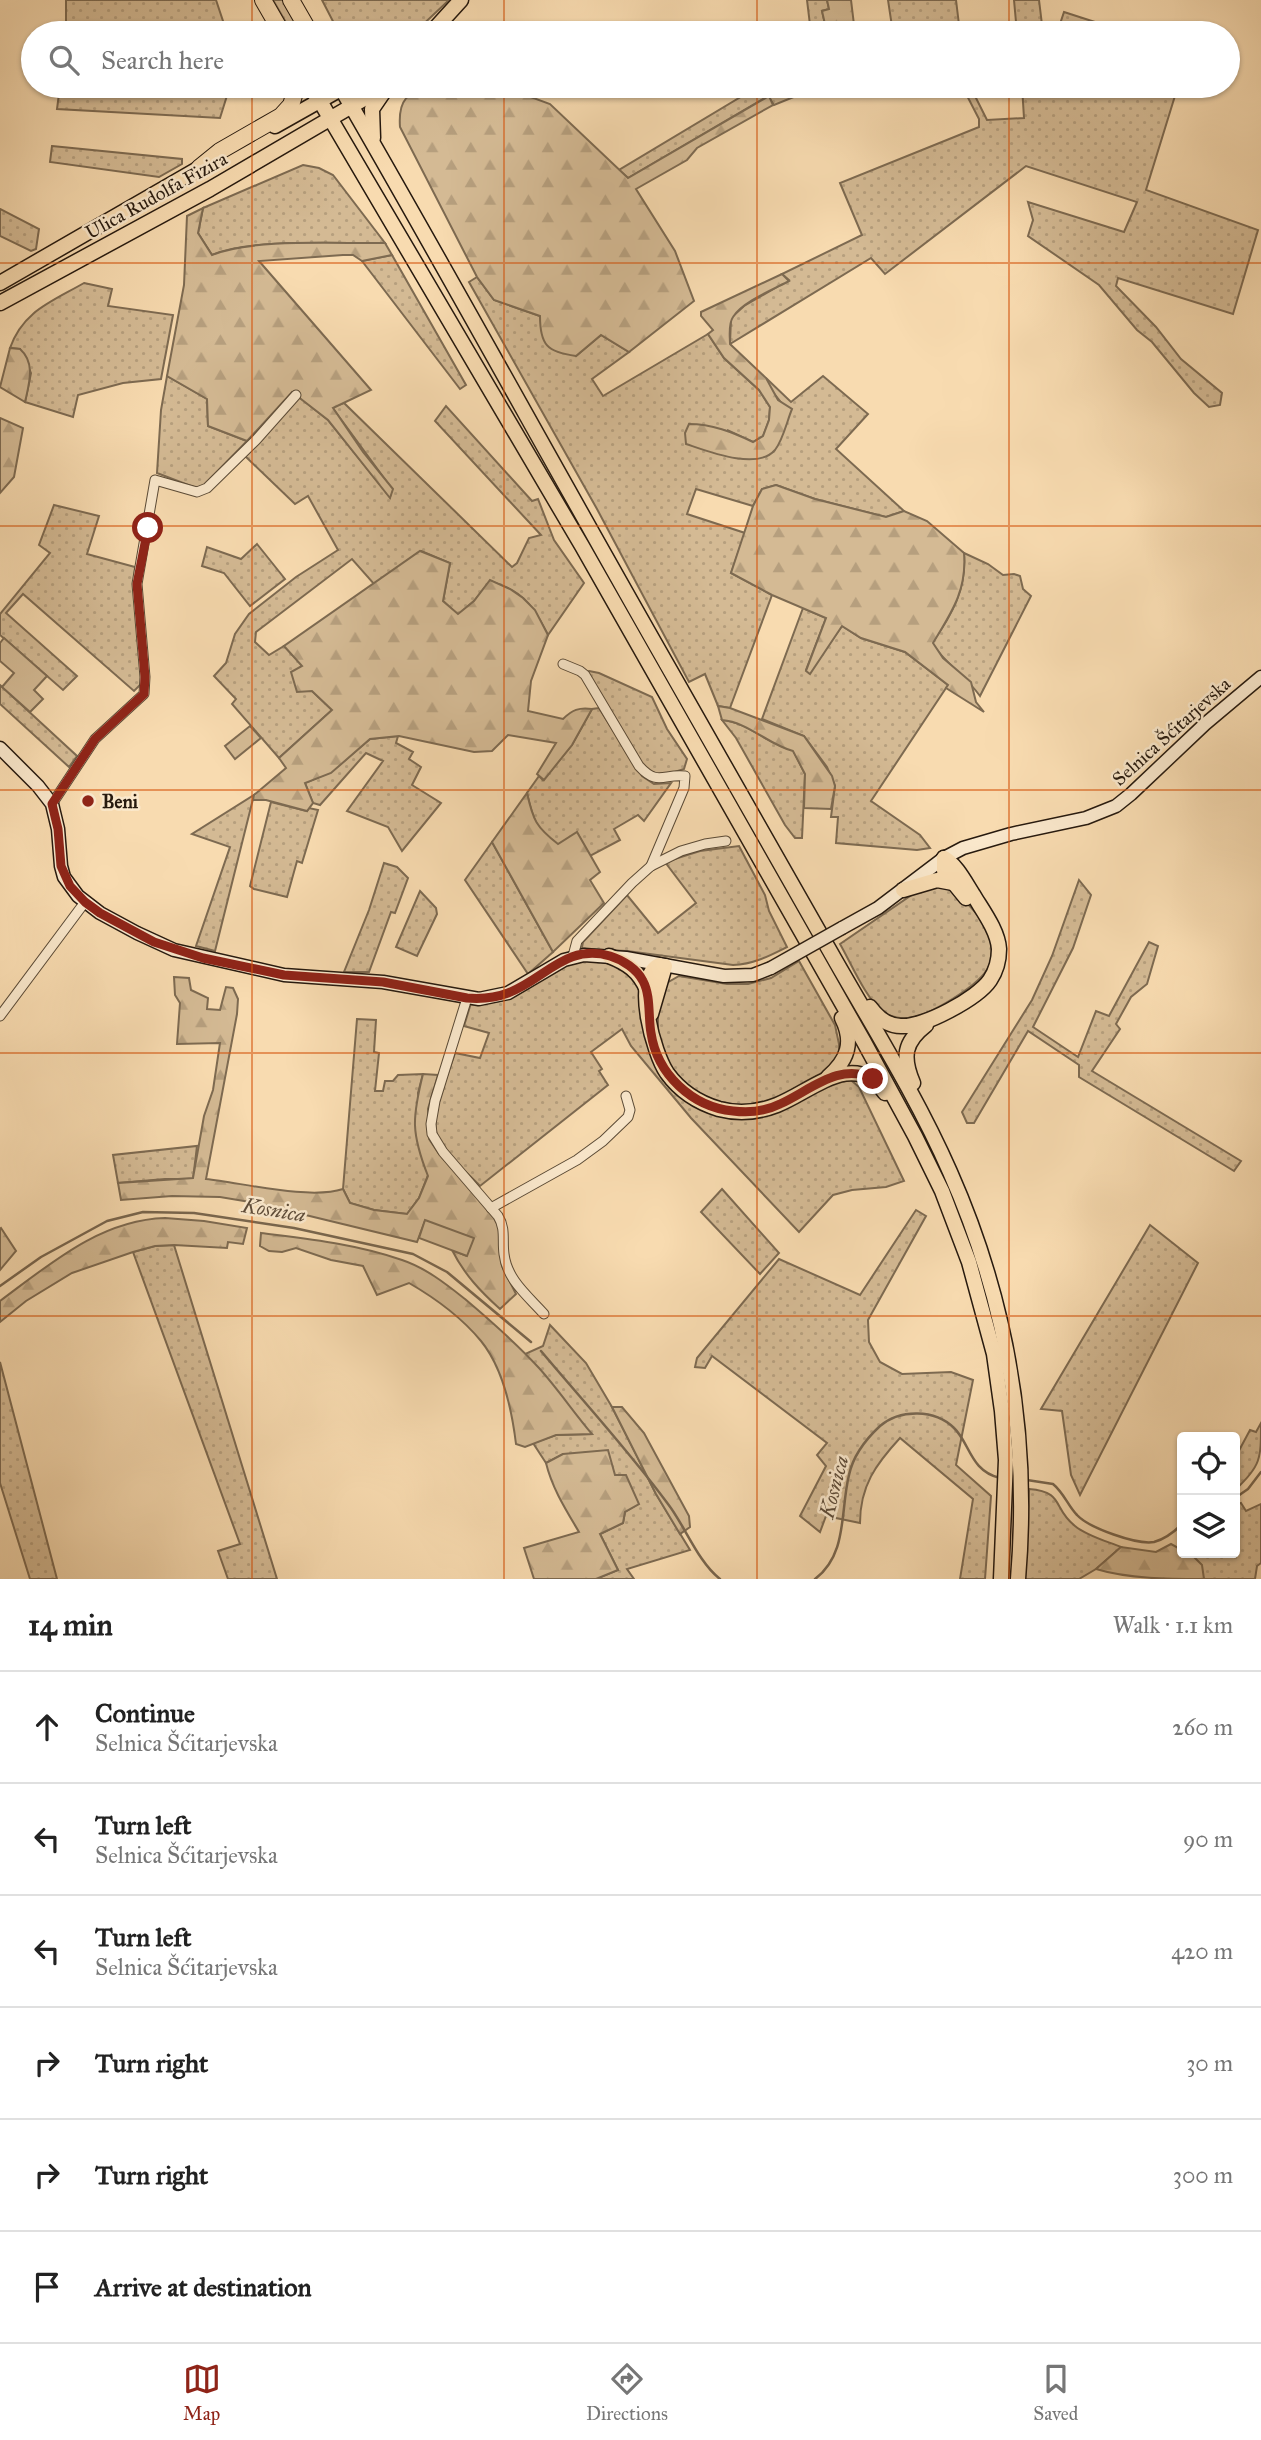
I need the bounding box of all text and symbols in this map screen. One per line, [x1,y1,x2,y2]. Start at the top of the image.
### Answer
search box [21,21,1240,98]
icon: search [45,41,83,79]
text: Search here [101,44,224,76]
street label: Ulica Rudolfa Fizira [81,147,232,244]
route start [132,512,163,543]
street label: Selnica Šćitarjevska [1108,672,1236,790]
place label: Beni [102,790,139,813]
marker: Beni [80,793,96,809]
route end [857,1063,888,1094]
water label: Kosnica [239,1192,308,1228]
map controls [1177,1432,1240,1558]
button: locate [1177,1432,1240,1495]
water label: Kosnica [813,1453,854,1522]
button: layers [1177,1495,1240,1558]
text: 14 min [28,1607,113,1643]
text: Walk · 1.1 km [1113,1611,1233,1639]
text: Continue [95,1697,195,1729]
icon: ahead [28,1708,66,1746]
text: 260 m [1172,1713,1233,1741]
text: Selnica Šćitarjevska [95,1729,278,1757]
text: Turn left [95,1809,191,1841]
icon: left [28,1820,66,1858]
text: 90 m [1183,1825,1233,1853]
text: Selnica Šćitarjevska [95,1841,278,1869]
text: Turn left [95,1921,191,1953]
icon: left [28,1932,66,1970]
text: 420 m [1171,1937,1233,1965]
text: Selnica Šćitarjevska [95,1953,278,1981]
icon: right [28,2044,66,2082]
text: Turn right [95,2047,208,2079]
text: 30 m [1186,2049,1233,2077]
icon: right [28,2156,66,2194]
text: Turn right [95,2159,208,2191]
text: 300 m [1173,2161,1233,2189]
icon: arrive [28,2268,66,2306]
text: Arrive at destination [95,2271,312,2303]
tab: Map [183,2360,221,2425]
tab: Directions [586,2360,668,2425]
tab: Saved [1033,2360,1078,2425]

